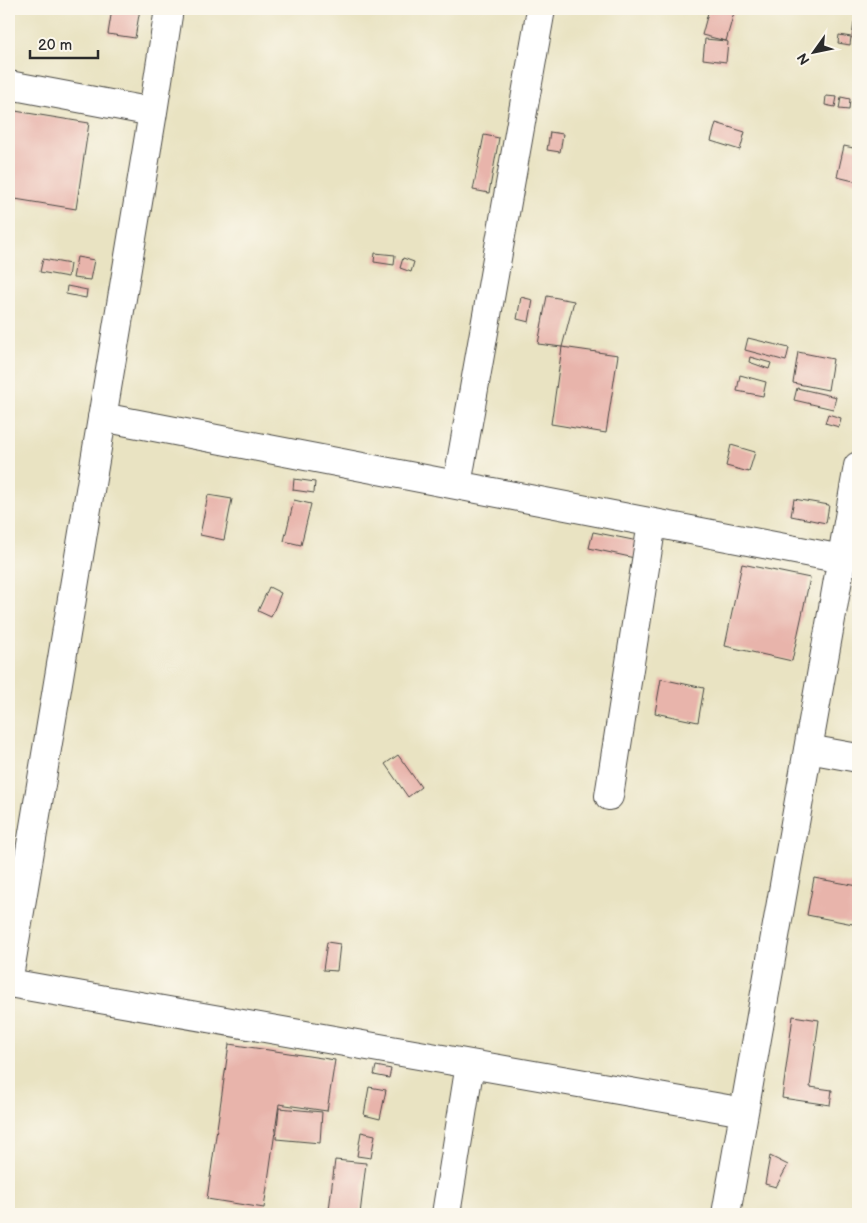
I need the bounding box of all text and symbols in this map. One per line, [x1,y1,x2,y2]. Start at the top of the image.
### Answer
scale bar [30,28,98,60]
north arrow [790,28,840,78]
text: 20 m [38,36,72,55]
text: N [794,50,814,68]

